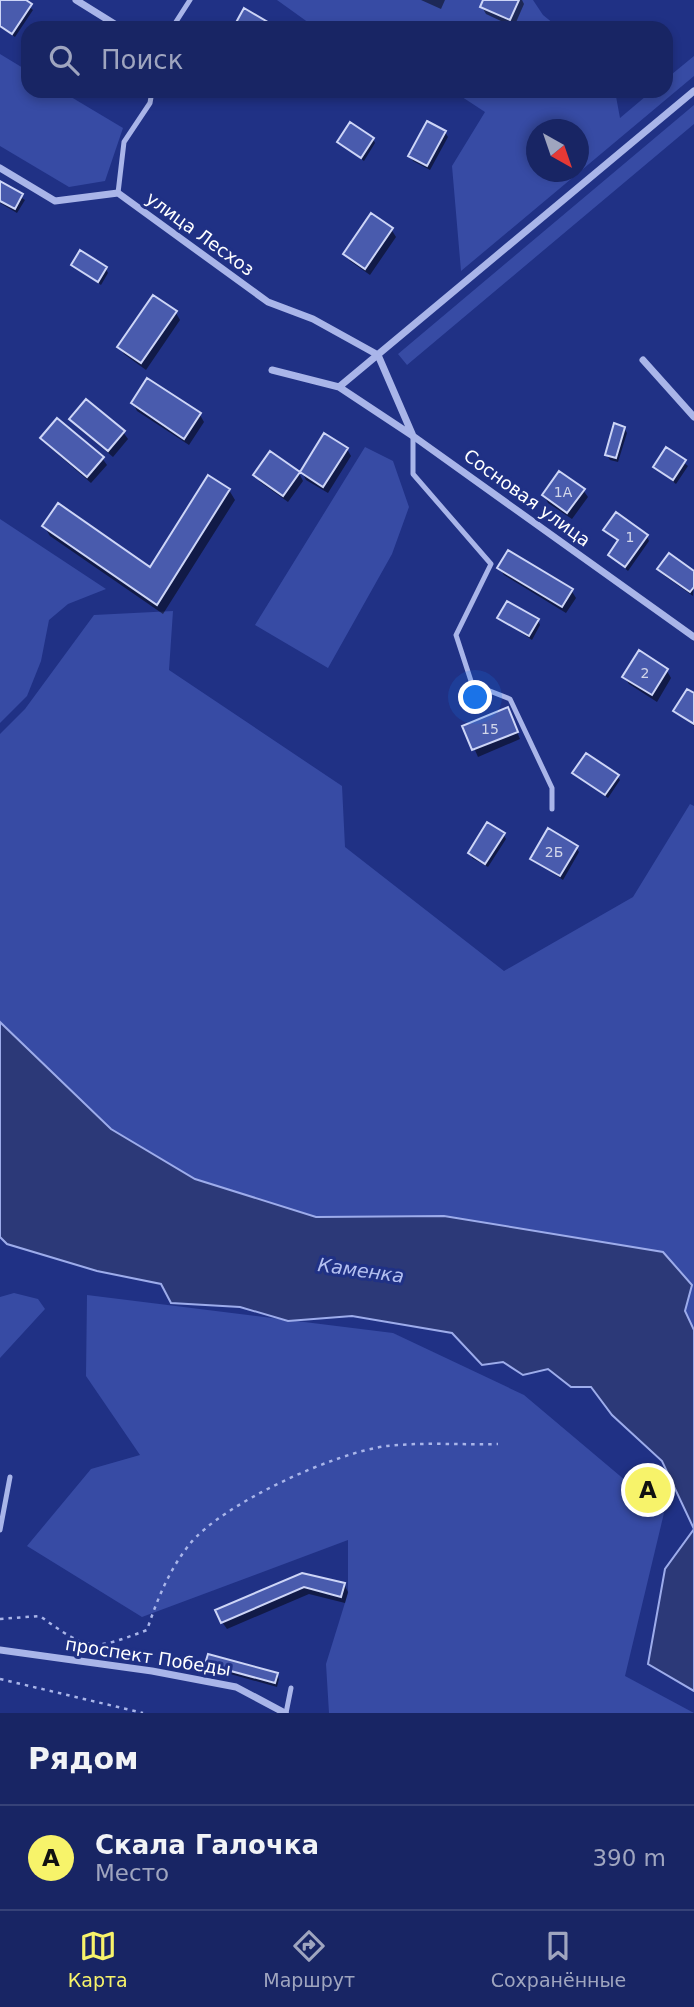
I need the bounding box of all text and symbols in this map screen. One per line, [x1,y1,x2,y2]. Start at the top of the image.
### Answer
search box [21,21,673,98]
icon: search [45,41,83,79]
text: Поиск [101,45,183,75]
north arrow [526,119,589,182]
street label: улица Лесхоз [142,187,258,280]
street label: Сосновая улица [460,445,595,551]
house number: 1А [554,484,573,500]
house number: 1 [626,529,634,545]
house number: 2 [641,665,649,681]
your location [458,680,492,714]
house number: 15 [481,721,499,737]
house number: 2Б [545,844,563,860]
water label: Каменка [317,1253,405,1287]
pin: A [625,1464,671,1516]
street label: проспект Победы [64,1633,232,1680]
text: Рядом [28,1741,139,1776]
text: Скала Галочка [95,1830,319,1860]
text: A [42,1845,60,1871]
text: 390 m [592,1845,666,1871]
text: Место [95,1860,169,1886]
tab: Карта [68,1927,128,1991]
tab: Маршрут [263,1927,355,1991]
tab: Сохранённые [491,1927,626,1991]

